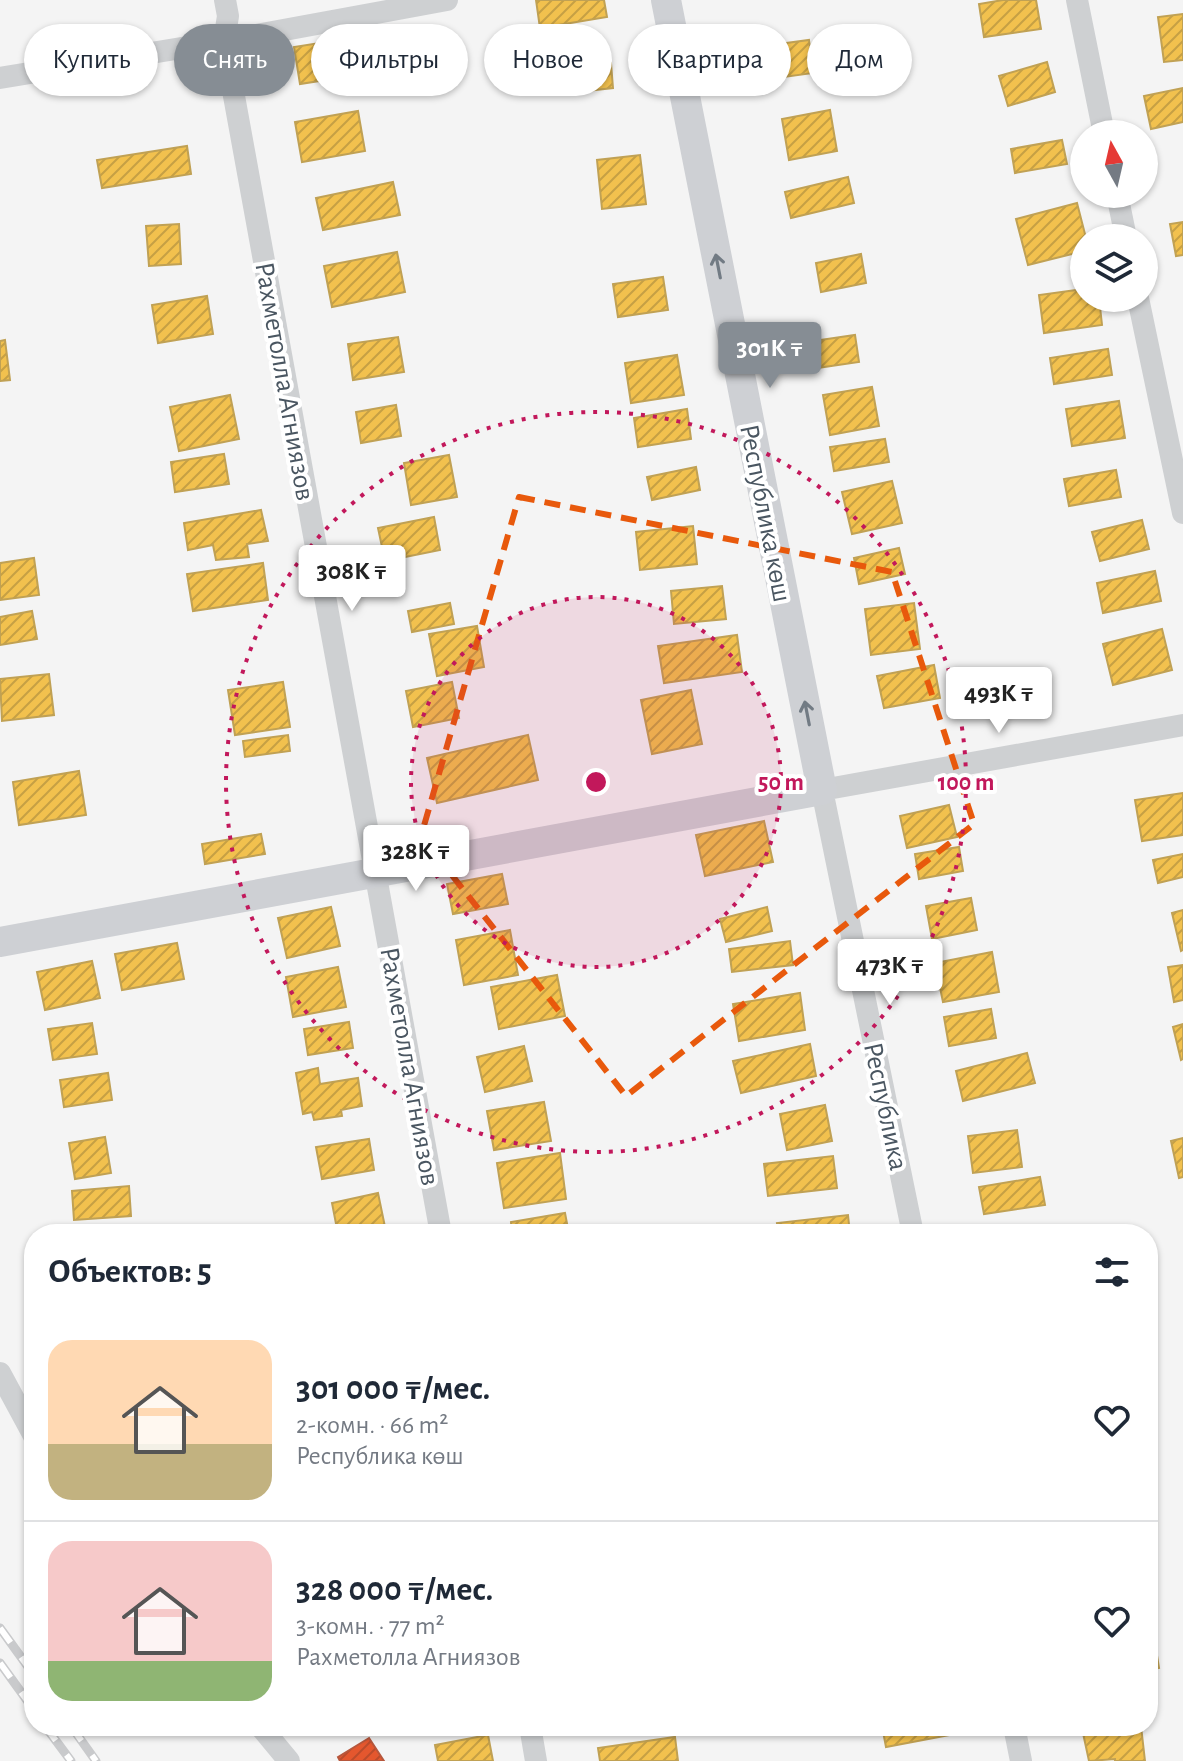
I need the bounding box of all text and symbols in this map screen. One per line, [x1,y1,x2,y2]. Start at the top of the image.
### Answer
chip: Купить [24,24,158,96]
chip: Снять [174,24,295,96]
chip: Фильтры [311,24,468,96]
chip: Новое [484,24,612,96]
chip: Квартира [628,24,791,96]
chip: Дом [807,24,912,96]
north arrow [1070,120,1158,208]
map controls [1070,120,1158,312]
button: layers [1070,224,1158,312]
one-way arrow [710,254,725,279]
street label: Рахметолла Агниязов [249,260,319,503]
pin: 301K ₸ [705,322,835,390]
text: 301K ₸ [736,335,804,361]
street label: Республика көш [734,422,796,605]
pin: 308K ₸ [287,545,417,613]
text: 308K ₸ [317,558,387,584]
pin: 493K ₸ [934,667,1064,735]
text: 493K ₸ [964,680,1034,706]
one-way arrow [799,701,814,727]
centre of rings [582,768,610,796]
text: 50 m [758,771,804,795]
text: 100 m [938,771,994,795]
pin: 328K ₸ [351,825,481,893]
text: 328K ₸ [381,838,451,864]
pin: 473K ₸ [825,939,955,1007]
street label: Рахметолла Агниязов [374,945,444,1188]
text: 473K ₸ [856,952,924,978]
street label: Республика [858,1040,912,1173]
icon: filters [1090,1250,1134,1294]
text: Объектов: 5 [48,1255,212,1289]
icon: home [112,1372,208,1468]
text: 301 000 ₸/мес. [296,1372,490,1406]
icon: heart [1090,1398,1134,1442]
text: 2-комн. · 66 m² [296,1412,448,1438]
text: Республика көш [296,1443,464,1469]
icon: home [112,1573,208,1669]
text: 328 000 ₸/мес. [296,1573,493,1607]
icon: heart [1090,1599,1134,1643]
text: 3-комн. · 77 m² [296,1613,445,1639]
text: Рахметолла Агниязов [296,1644,520,1670]

